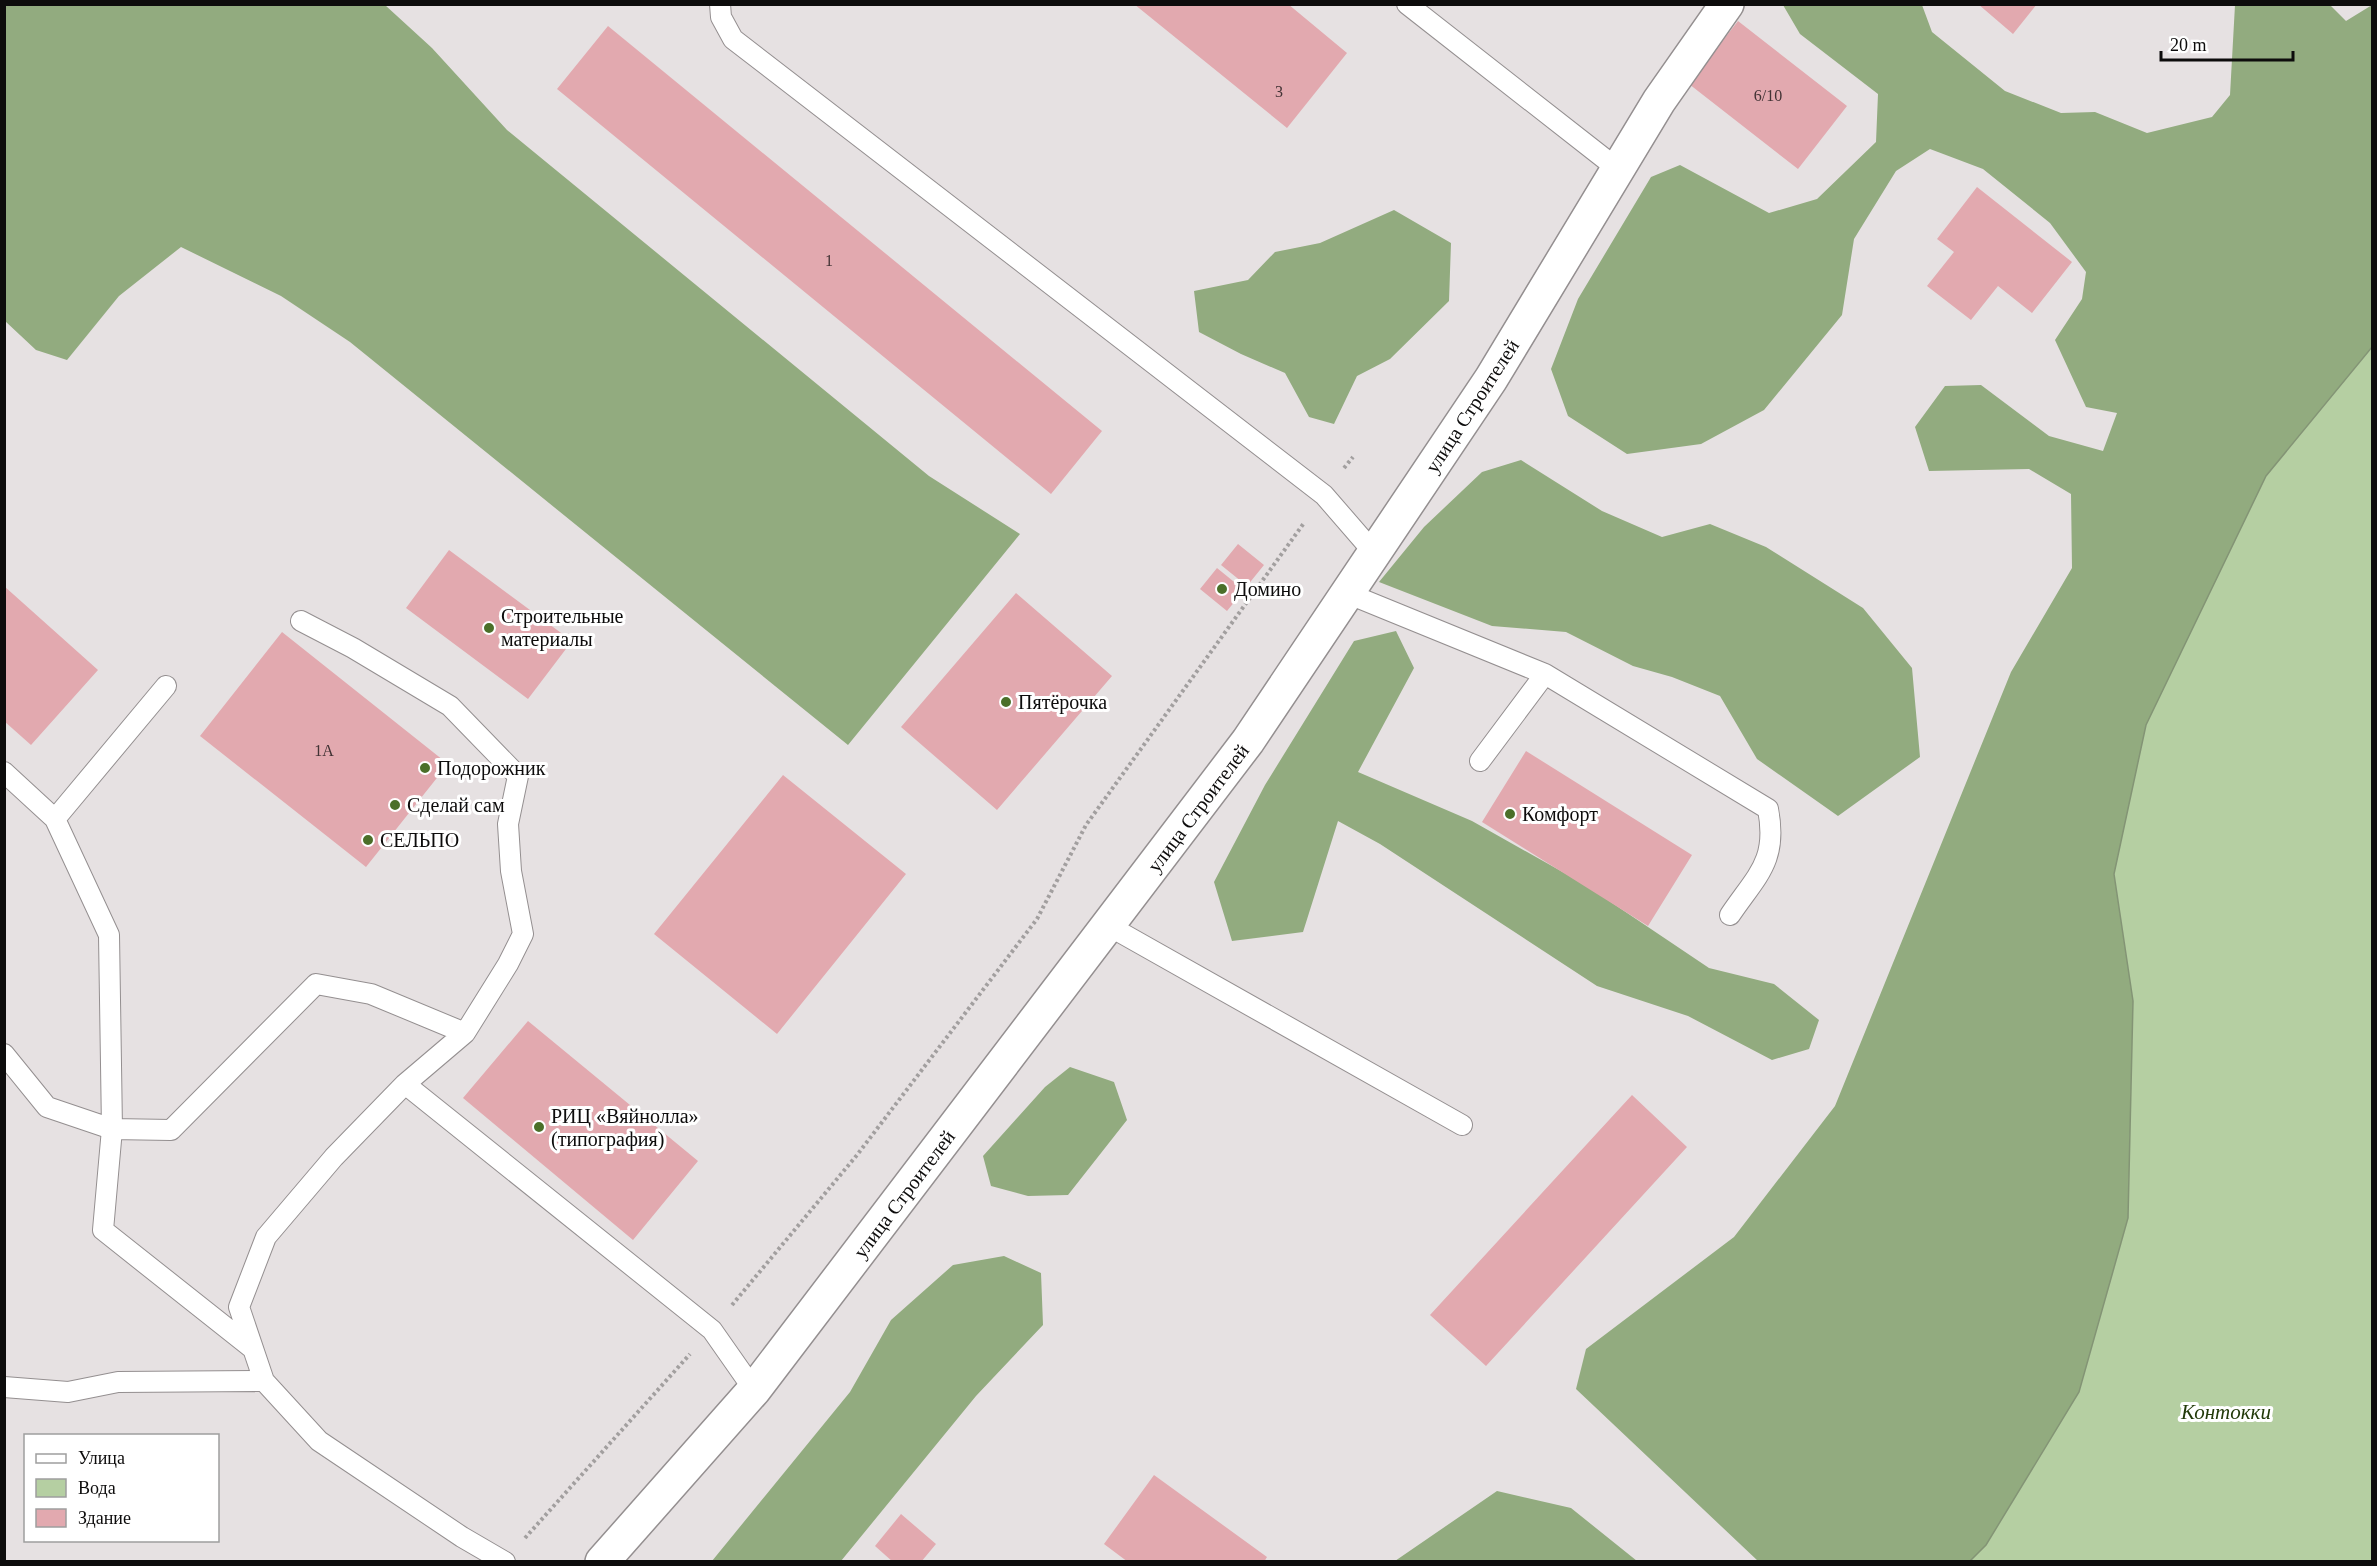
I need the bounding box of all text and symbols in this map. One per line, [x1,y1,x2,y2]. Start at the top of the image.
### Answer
scale bar [2161,24,2293,62]
text: 20 m [2170,35,2207,55]
house number: 3 [1275,83,1283,100]
house number: 6/10 [1754,87,1782,104]
house number: 1 [825,252,833,269]
street label: улица Строителей [1421,335,1524,477]
place label: Домино [1234,578,1301,601]
marker: Домино [1215,582,1229,596]
place label: Строительные материалы [501,605,624,651]
marker: Строительные материалы [482,621,496,635]
place label: Пятёрочка [1018,691,1107,714]
marker: Пятёрочка [999,695,1013,709]
street label: улица Строителей [1143,740,1254,877]
house number: 1А [314,742,334,759]
place label: Подорожник [437,757,546,780]
marker: Подорожник [418,761,432,775]
place label: Сделай сам [407,794,505,817]
marker: Сделай сам [388,798,402,812]
place label: Комфорт [1522,803,1598,826]
marker: Комфорт [1503,807,1517,821]
place label: СЕЛЬПО [380,829,459,851]
marker: СЕЛЬПО [361,833,375,847]
place label: РИЦ «Вяйнолла» (типография) [551,1105,699,1151]
marker: РИЦ «Вяйнолла» (типография) [532,1120,546,1134]
street label: улица Строителей [849,1126,960,1263]
water label: Контокки [2180,1400,2271,1424]
legend [24,1434,219,1542]
text: Улица [78,1448,125,1468]
text: Вода [78,1478,116,1498]
text: Здание [78,1508,131,1528]

